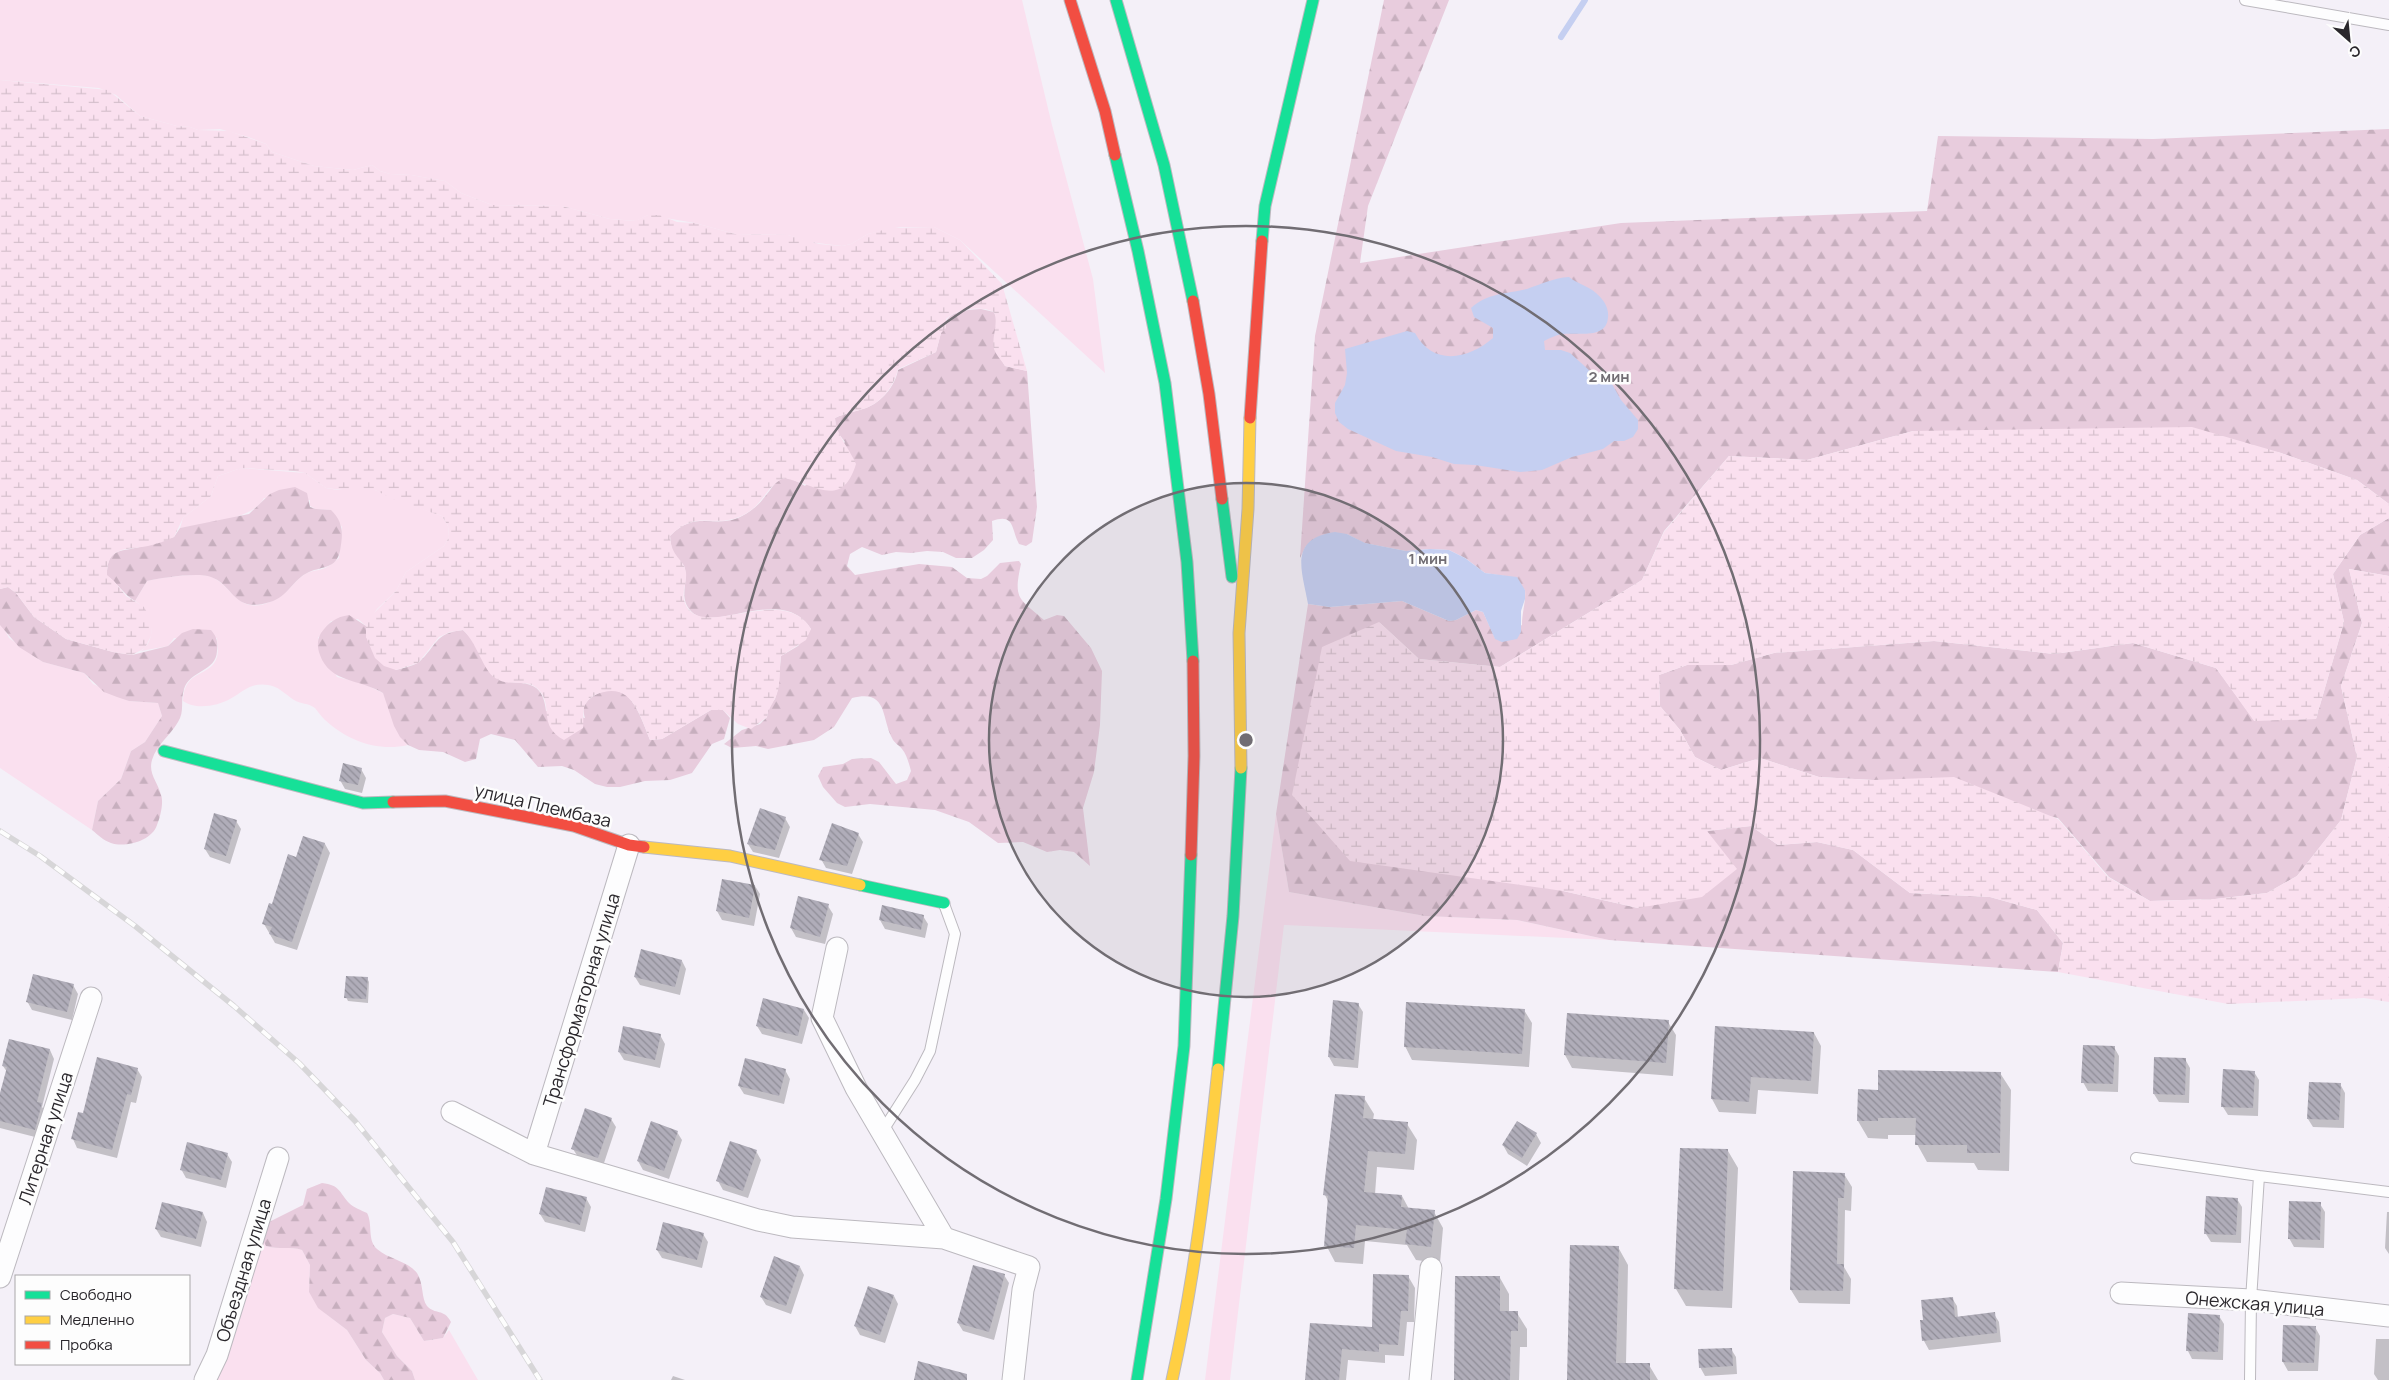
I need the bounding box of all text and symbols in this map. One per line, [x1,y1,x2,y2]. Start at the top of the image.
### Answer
north arrow [2324,15,2374,65]
text: С [2346,41,2364,63]
text: 2 мин [1588,366,1630,387]
text: 1 мин [1409,548,1447,569]
centre of rings [1237,731,1255,749]
street label: улица Плембаза [472,778,614,832]
street label: Трансформаторная улица [537,890,625,1110]
street label: Литерная улица [12,1069,78,1207]
street label: Объездная улица [210,1195,276,1345]
legend [15,1275,190,1365]
text: Свободно [60,1284,132,1305]
street label: Онежская улица [2185,1285,2325,1321]
text: Медленно [60,1309,134,1330]
text: Пробка [60,1334,113,1355]

